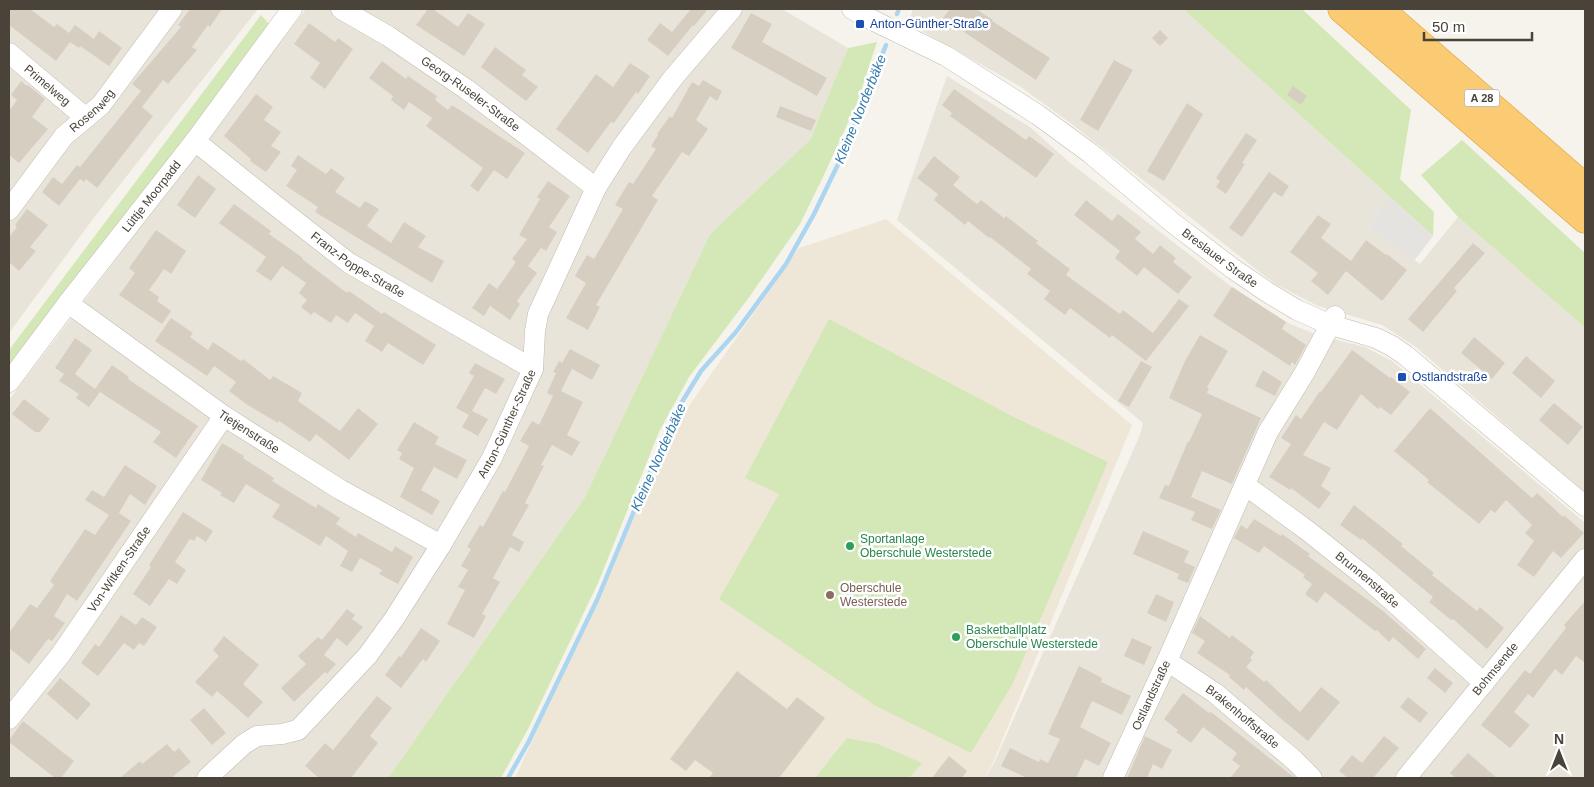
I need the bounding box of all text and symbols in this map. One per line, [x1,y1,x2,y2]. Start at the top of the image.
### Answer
scale bar [1424,10,1532,42]
place label: Anton-Günther-Straße [870,17,989,31]
marker: Anton-Günther-Straße [854,18,866,30]
text: 50 m [1432,18,1465,35]
water label: Kleine Norderbäke [831,52,889,166]
street label: Georg-Ruseler-Straße [418,53,523,135]
street label: Primelweg [21,62,73,109]
street label: Rosenweg [67,86,117,135]
road number: A 28 [1464,90,1500,106]
street label: Lüttje Moorpadd [119,158,184,235]
street label: Breslauer Straße [1179,225,1261,291]
street label: Franz-Poppe-Straße [308,229,408,301]
street label: Anton-Günther-Straße [475,367,539,481]
place label: Ostlandstraße [1412,370,1488,384]
marker: Ostlandstraße [1396,371,1408,383]
water label: Kleine Norderbäke [627,401,689,513]
street label: Tietjenstraße [215,407,282,456]
street label: Von-Witken-Straße [85,523,154,615]
place label: Sportanlage Oberschule Westerstede [860,532,992,560]
marker: Sportanlage Oberschule Westerstede [844,540,856,552]
street label: Brunnenstraße [1333,549,1403,611]
place label: Oberschule Westerstede [840,581,907,609]
marker: Oberschule Westerstede [824,589,836,601]
place label: Basketballplatz Oberschule Westerstede [966,623,1098,651]
marker: Basketballplatz Oberschule Westerstede [950,631,962,643]
street label: Bohmsende [1470,639,1521,698]
street label: Ostlandstraße [1129,658,1173,733]
street label: Brakenhoffstraße [1203,682,1283,752]
north arrow [1534,727,1584,777]
text: N [1554,731,1564,747]

